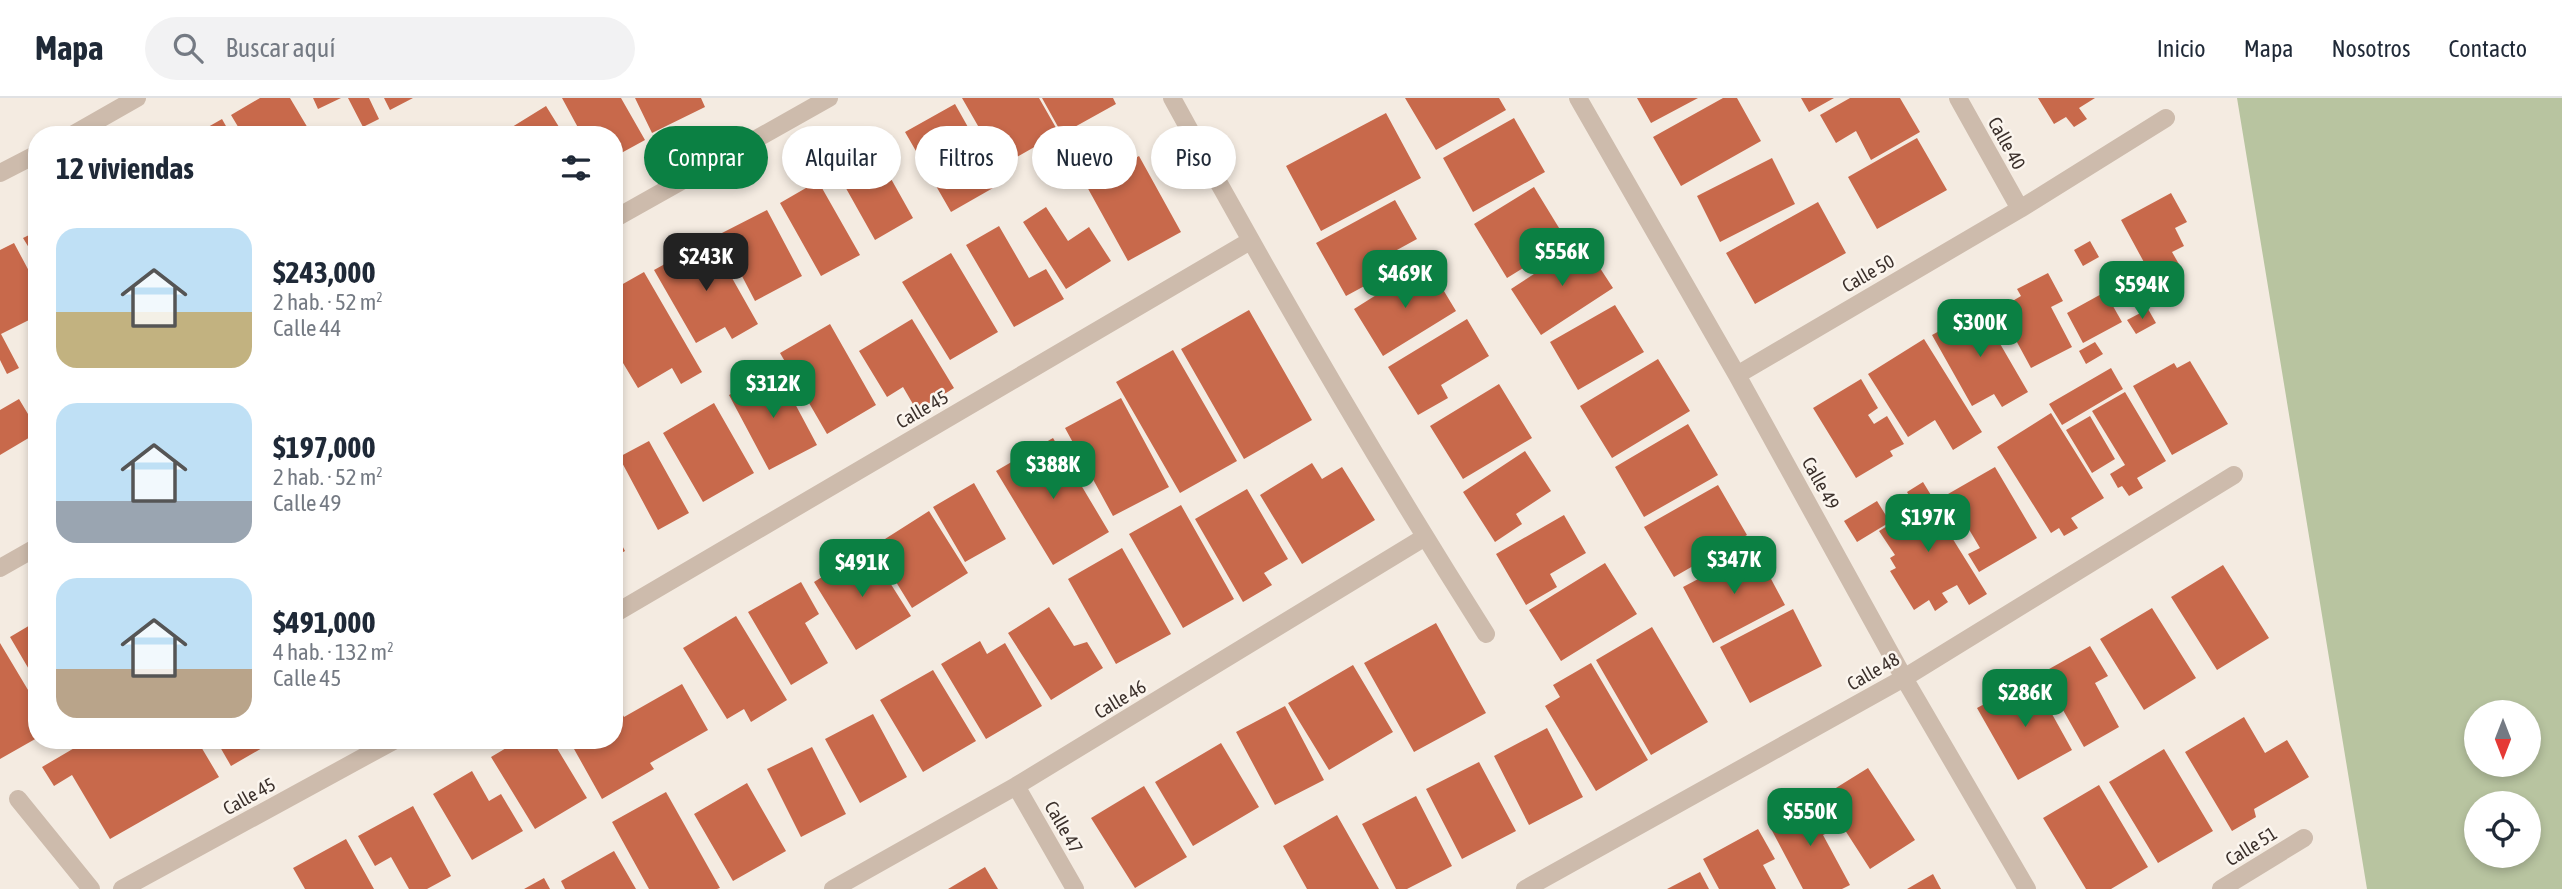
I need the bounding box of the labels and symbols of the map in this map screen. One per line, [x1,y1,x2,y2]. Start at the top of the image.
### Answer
street label: Calle 40 [1984,113,2030,173]
pin: $556K [1513,228,1611,288]
pin: $243K [657,234,755,293]
street label: Calle 50 [1838,249,1898,297]
pin: $469K [1356,250,1454,310]
pin: $594K [2093,262,2191,321]
pin: $300K [1931,300,2029,359]
pin: $312K [724,360,822,420]
street label: Calle 45 [892,385,952,433]
pin: $388K [1004,442,1102,501]
street label: Calle 49 [1798,453,1844,513]
pin: $197K [1879,494,1977,554]
pin: $347K [1685,536,1783,596]
pin: $491K [813,540,911,599]
street label: Calle 48 [1843,647,1903,695]
pin: $286K [1976,670,2074,729]
street label: Calle 46 [1090,675,1150,723]
north arrow [2464,700,2541,777]
street label: Calle 45 [219,773,279,819]
pin: $550K [1761,788,1859,848]
street label: Calle 47 [1040,797,1088,857]
street label: Calle 51 [2221,822,2281,870]

